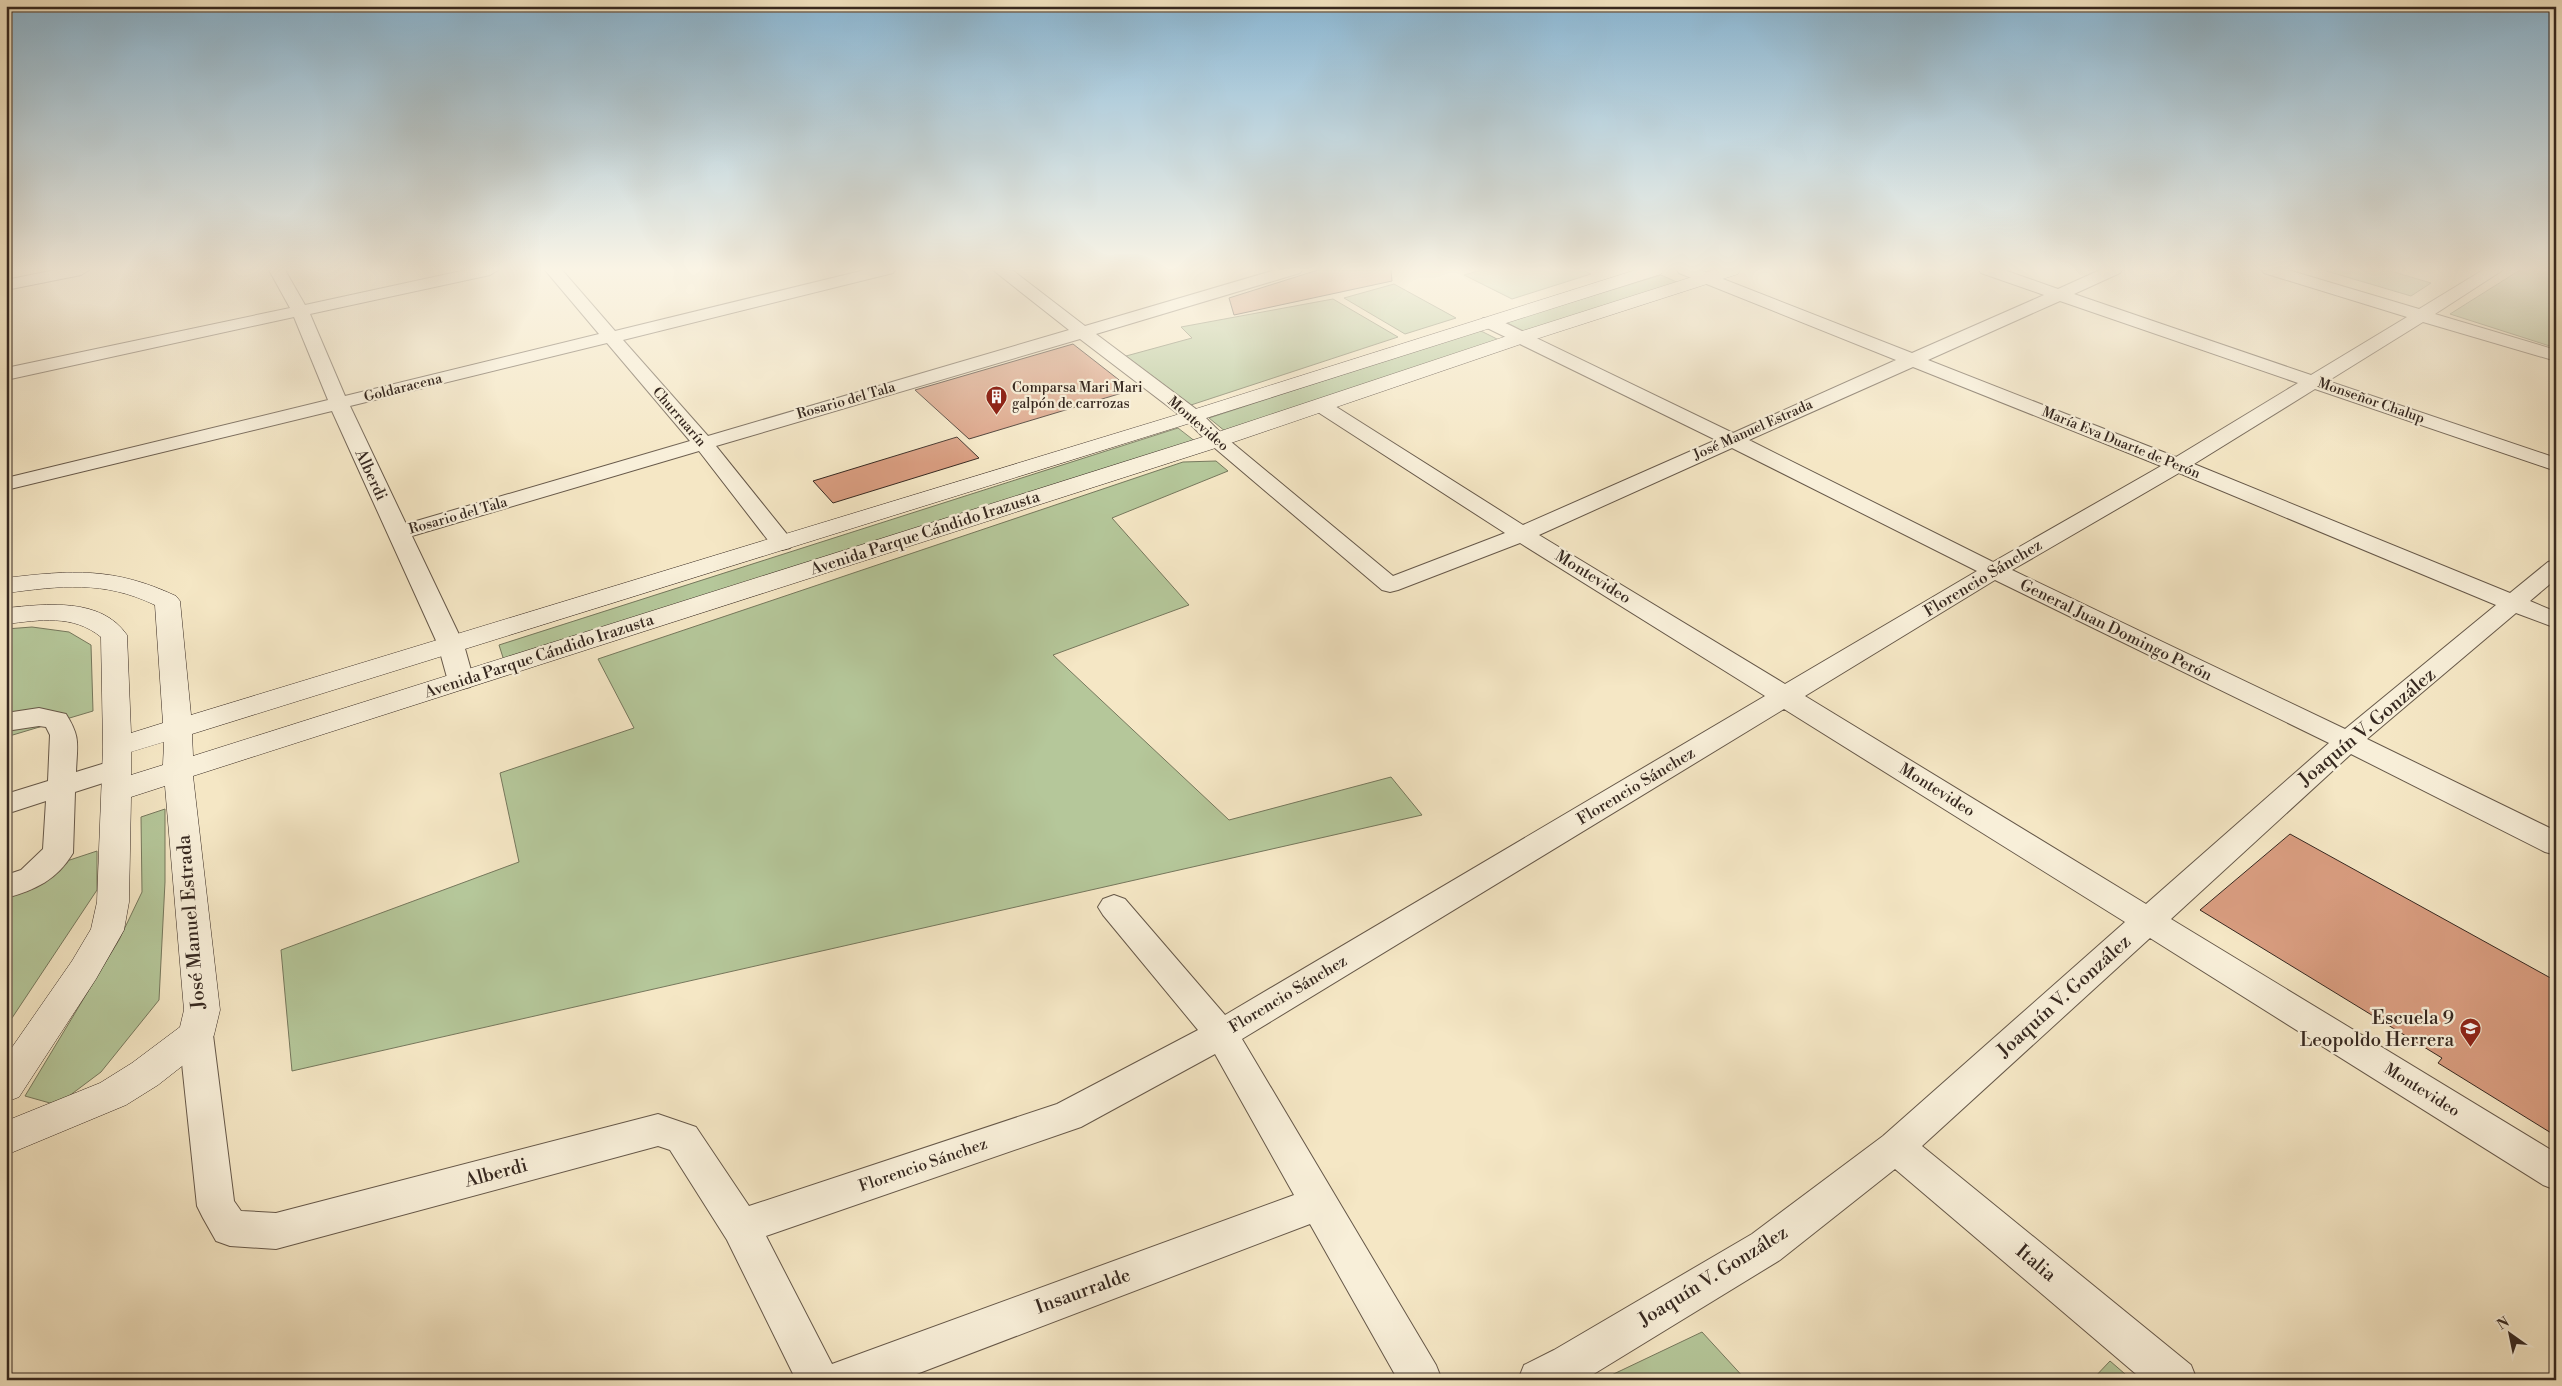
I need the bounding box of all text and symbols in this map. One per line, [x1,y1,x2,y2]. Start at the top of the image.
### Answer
street label: Goldaracena [362,369,445,406]
street label: Monseñor Chalup [2315,374,2427,428]
street label: Rosario del Tala [795,378,898,424]
place label: Comparsa Mari Mari galpón de carrozas [1012,379,1143,413]
street label: Churruarín [648,384,710,451]
building icon: Comparsa Mari Mari galpón de carrozas [984,384,1008,415]
street label: Montevideo [1164,393,1232,455]
street label: José Manuel Estrada [1690,395,1816,465]
street label: María Eva Duarte de Perón [2039,403,2204,483]
street label: Alberdi [350,445,391,504]
street label: Avenida Parque Cándido Irazusta [807,486,1043,580]
street label: Rosario del Tala [407,493,510,539]
street label: Florencio Sánchez [1920,535,2046,621]
street label: Montevideo [1551,546,1635,608]
street label: General Juan Domingo Perón [2017,575,2216,686]
street label: Avenida Parque Cándido Irazusta [421,609,657,703]
street label: Joaquín V. González [2293,663,2440,792]
street label: Florencio Sánchez [1573,743,1699,829]
street label: Montevideo [1895,759,1979,821]
street label: José Manuel Estrada [171,833,211,1011]
street label: Joaquín V. González [1991,930,2136,1063]
street label: Florencio Sánchez [1225,951,1351,1037]
place label: Escuela 9 Leopoldo Herrera [2300,1006,2454,1052]
school or university icon: Escuela 9 Leopoldo Herrera [2458,1017,2482,1048]
street label: Montevideo [2380,1059,2464,1121]
street label: Florencio Sánchez [856,1134,990,1196]
street label: Alberdi [461,1153,530,1193]
street label: Joaquín V. González [1633,1220,1792,1332]
street label: Italia [2011,1239,2061,1287]
street label: Insaurralde [1032,1263,1134,1319]
north arrow [2484,1308,2534,1358]
text: N [2494,1313,2513,1335]

